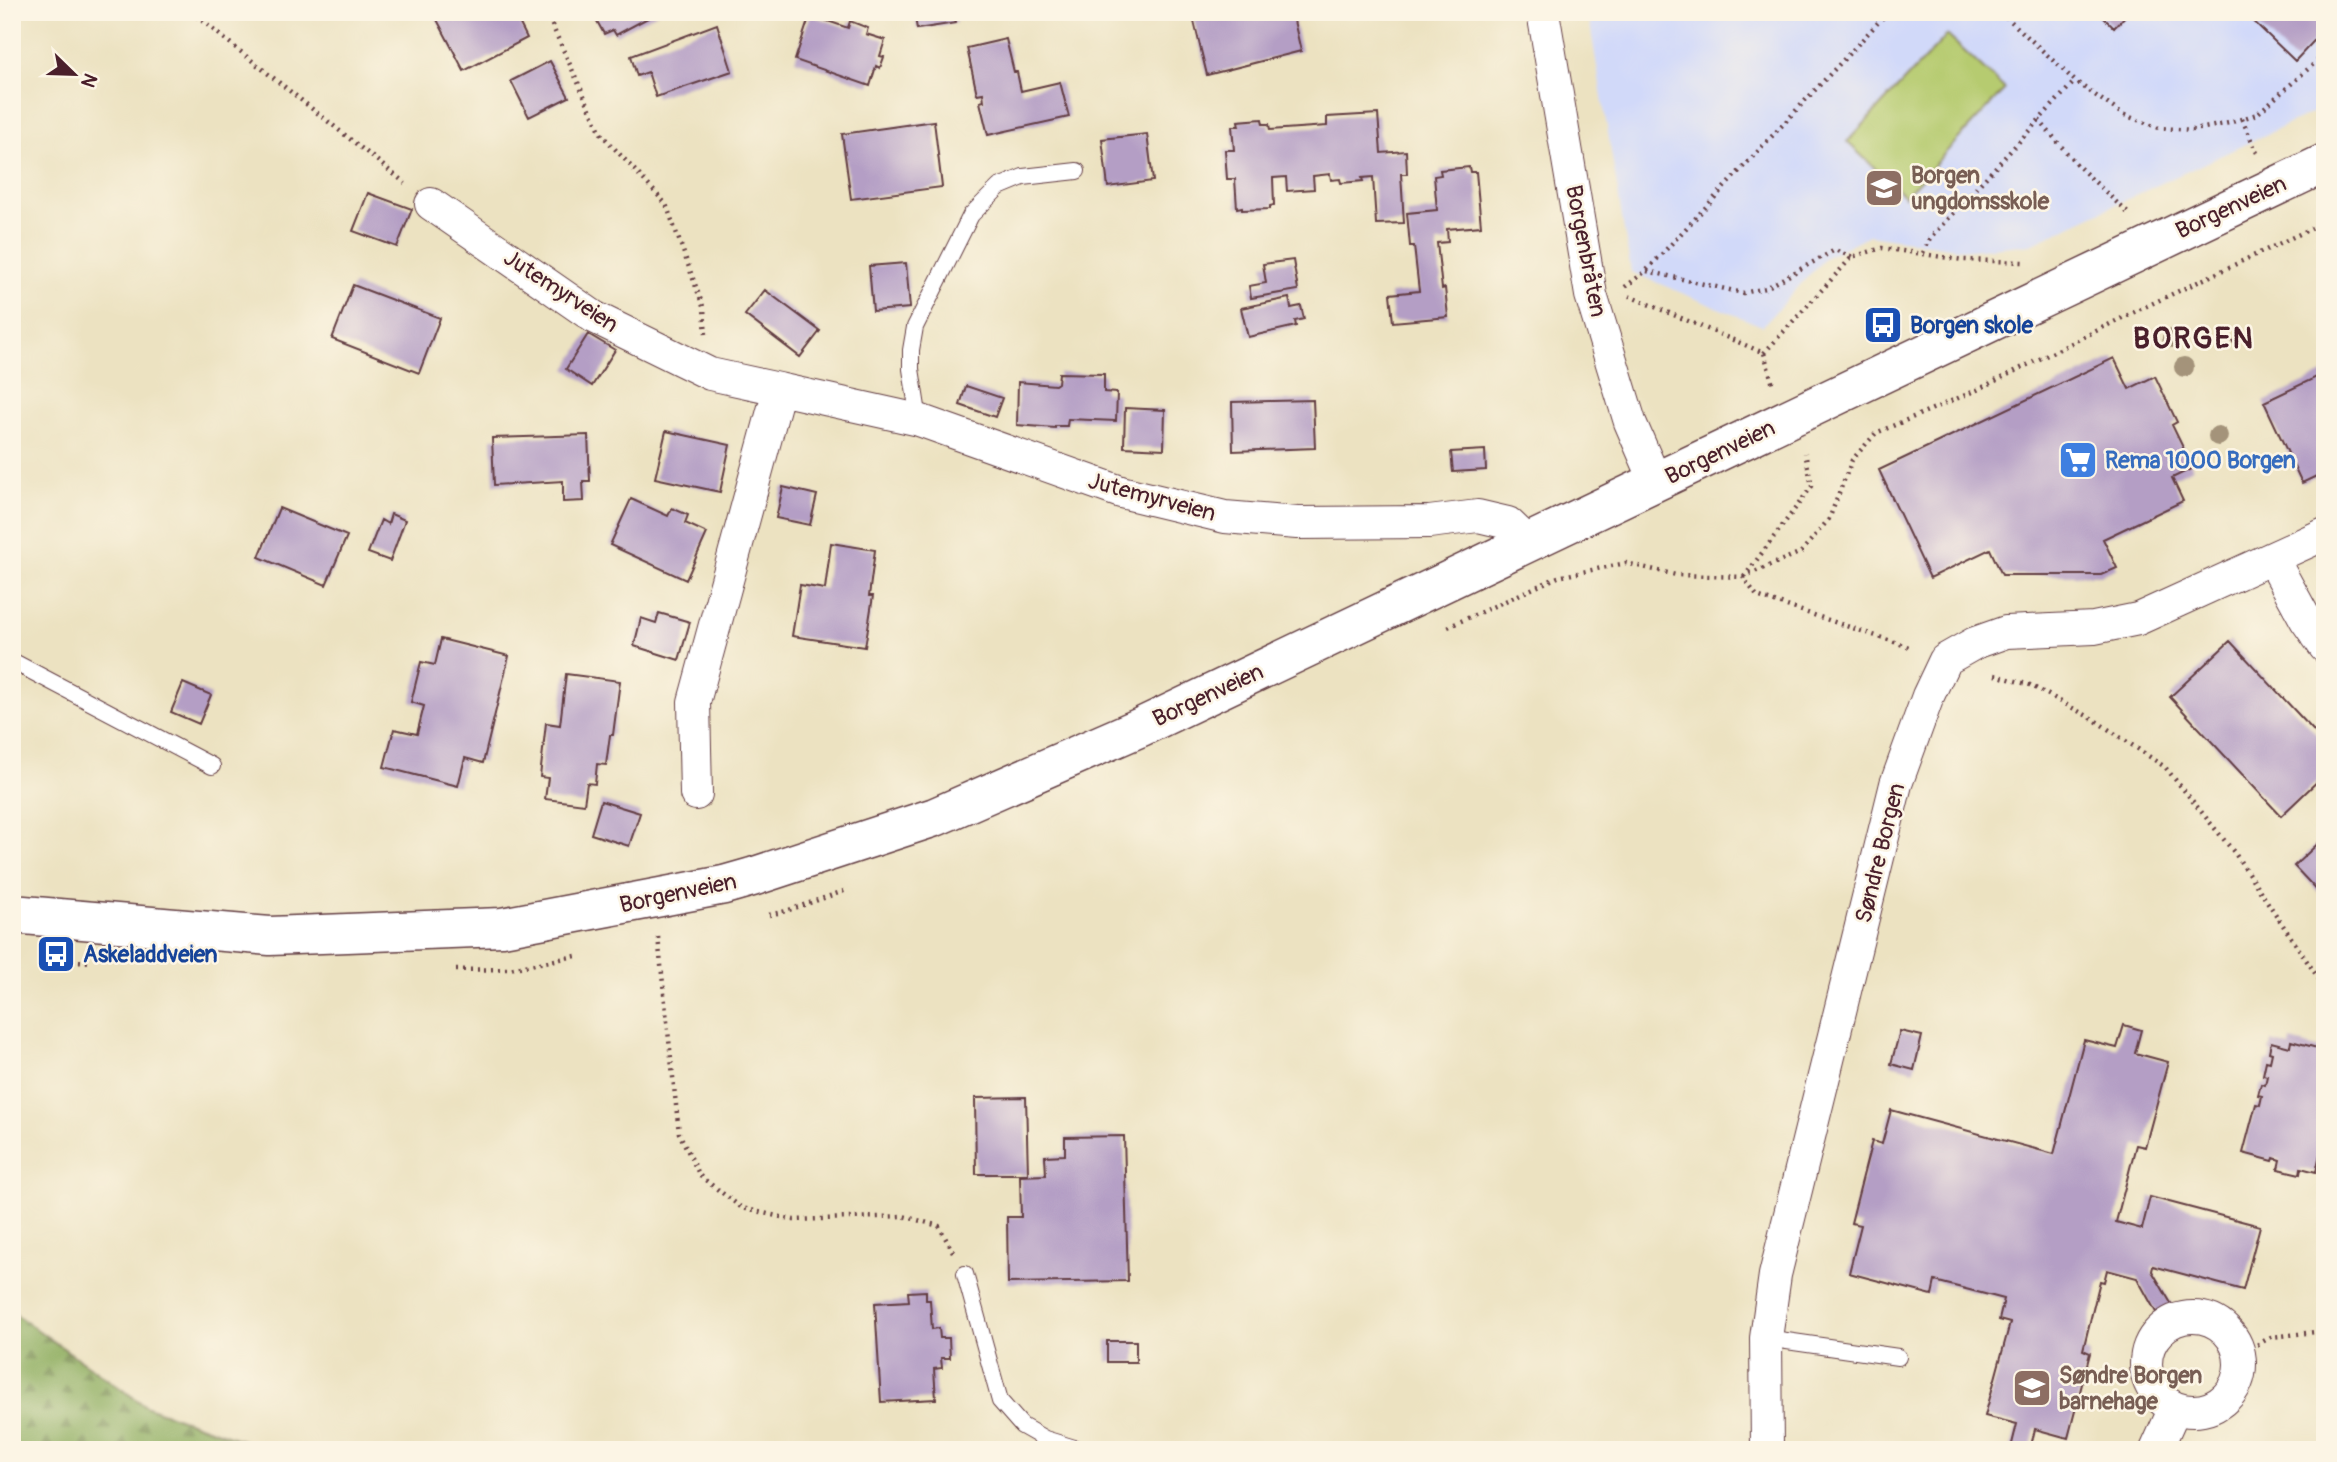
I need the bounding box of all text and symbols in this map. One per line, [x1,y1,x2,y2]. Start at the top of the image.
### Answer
north arrow [38,38,108,108]
text: N [75,70,102,91]
place label: Borgen ungdomsskole [1911,161,2050,216]
school or university icon: Borgen ungdomsskole [1863,167,1905,209]
street label: Borgenveien [2171,169,2291,245]
street label: Borgenbråten [1559,183,1613,319]
street label: Jutemyrveien [498,243,624,339]
bus stop icon: Borgen skole [1862,304,1904,346]
place label: Borgen skole [1910,311,2034,340]
district label: BORGEN [2133,320,2255,357]
street label: Borgenveien [1660,413,1780,491]
supermarket icon: Rema 1000 Borgen [2057,439,2099,481]
place label: Rema 1000 Borgen [2105,446,2296,475]
street label: Jutemyrveien [1085,466,1219,528]
street label: Borgenveien [1148,657,1268,733]
street label: Søndre Borgen [1849,780,1911,926]
street label: Borgenveien [617,866,739,920]
bus stop icon: Askeladdveien [35,933,77,975]
place label: Askeladdveien [83,940,218,969]
place label: Søndre Borgen barnehage [2059,1361,2202,1416]
school or university icon: Søndre Borgen barnehage [2011,1367,2053,1409]

